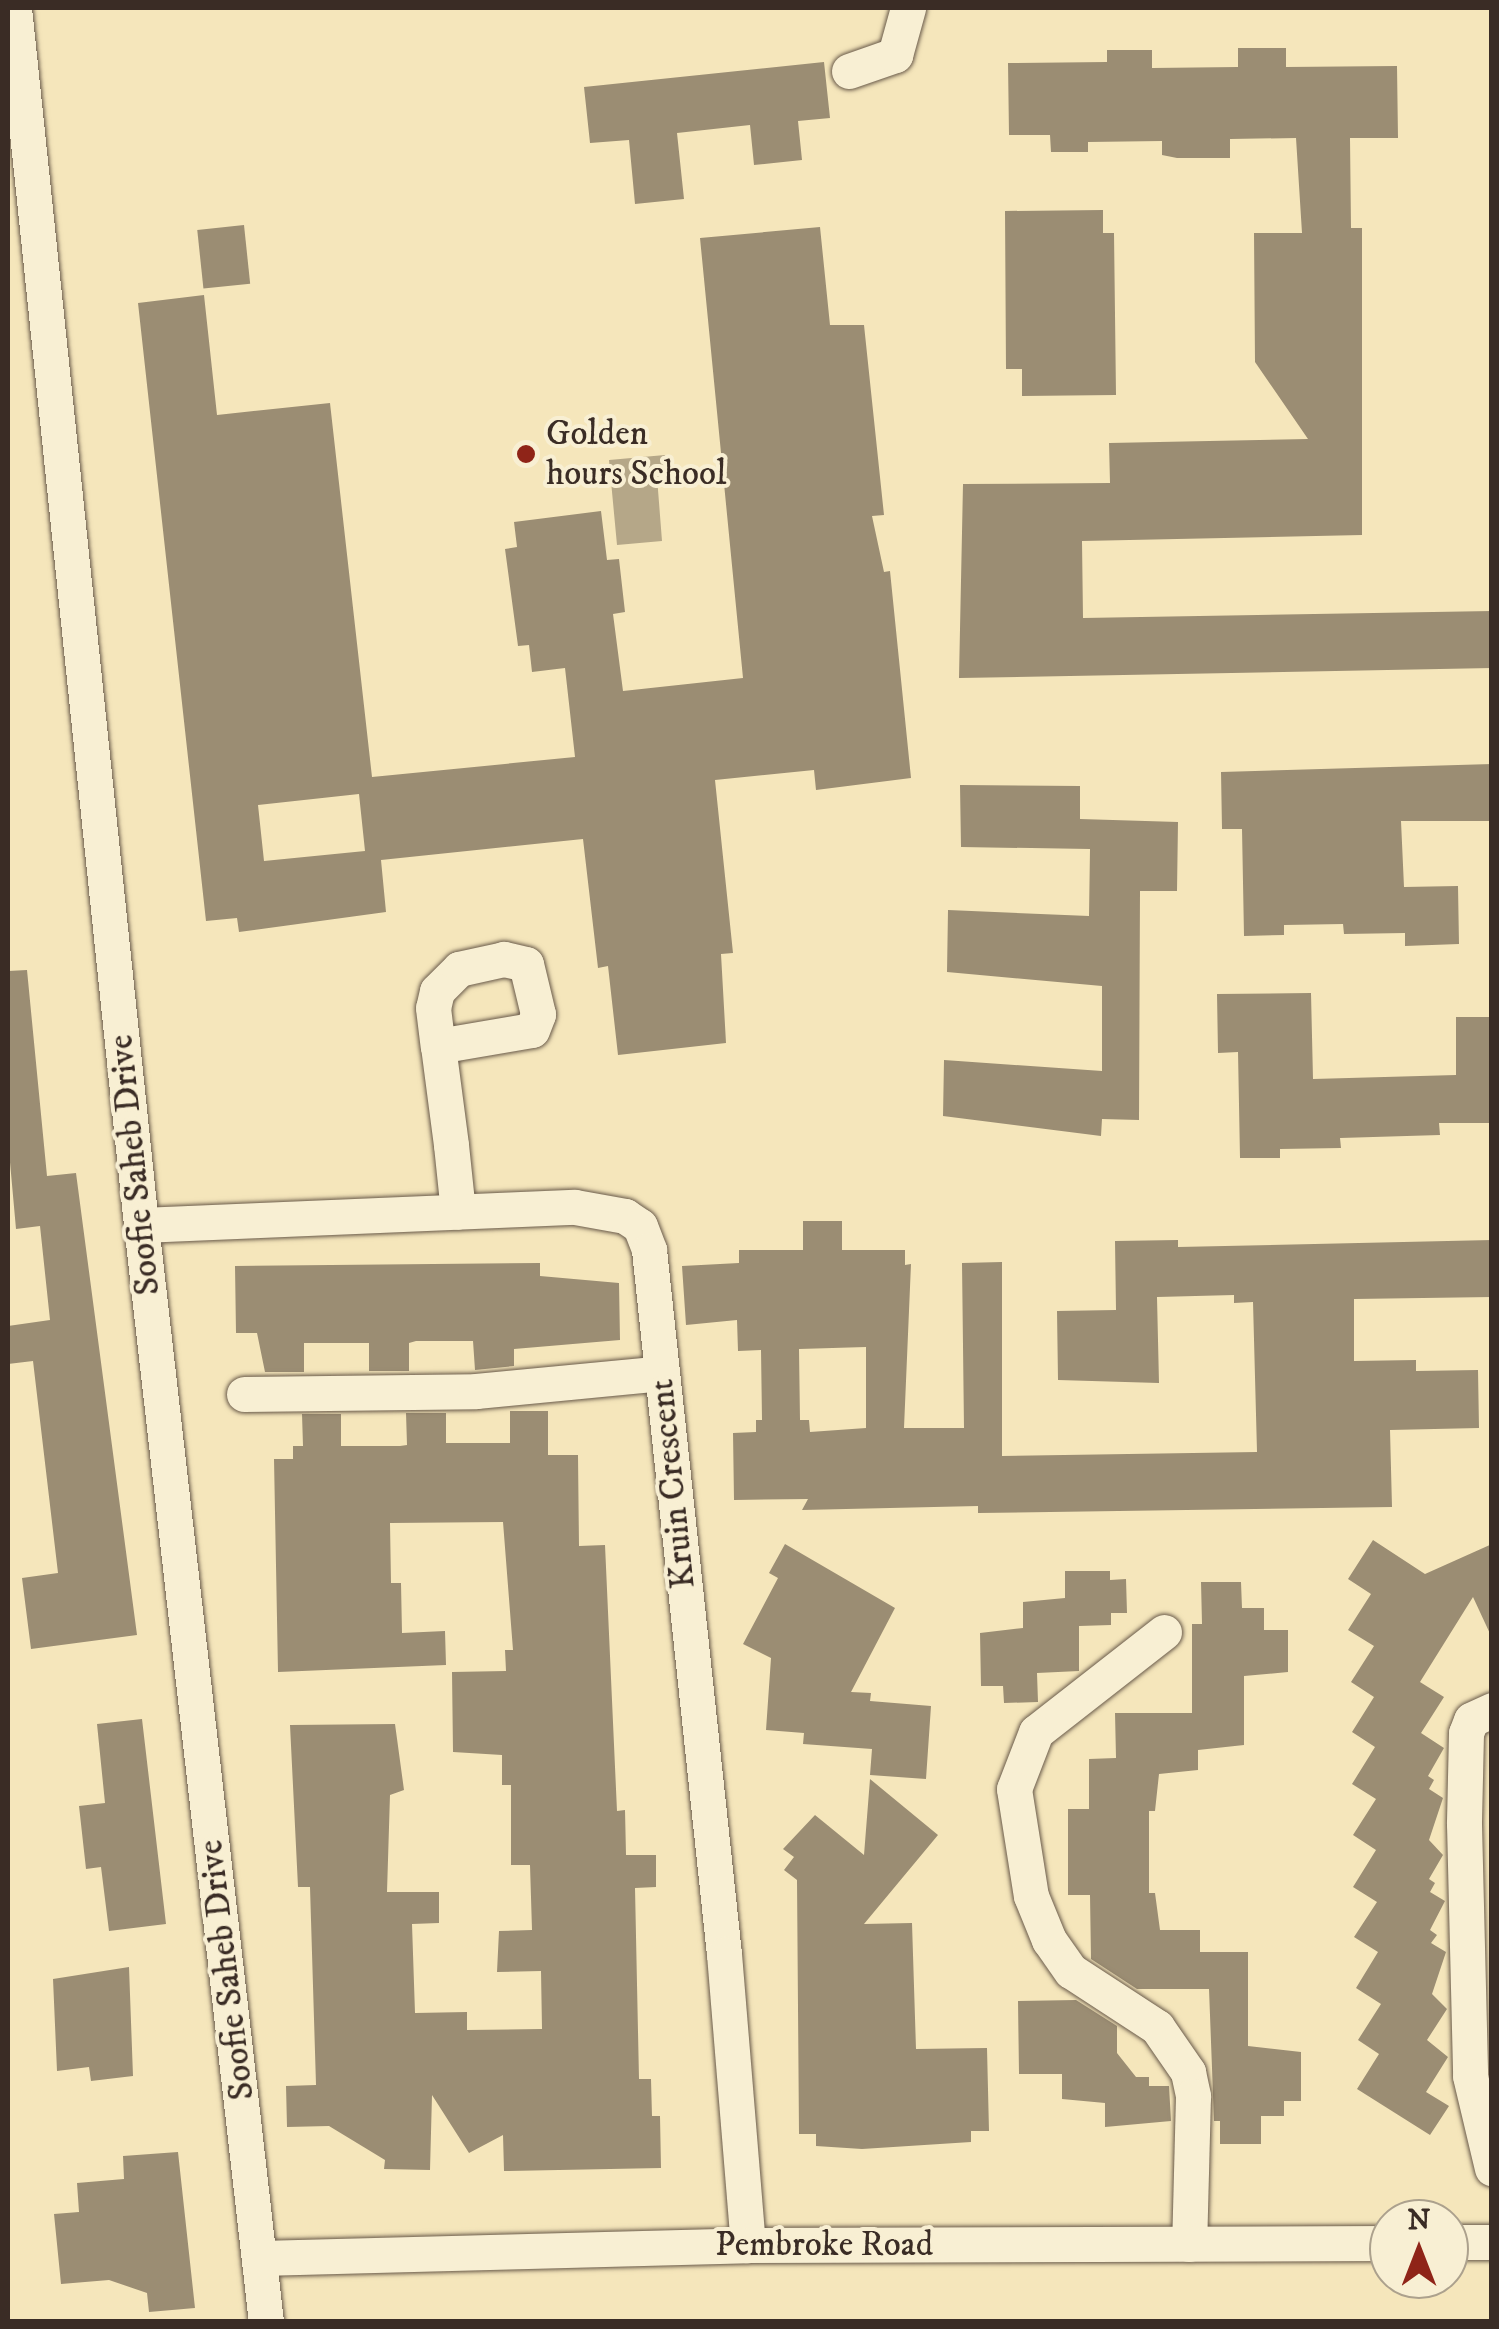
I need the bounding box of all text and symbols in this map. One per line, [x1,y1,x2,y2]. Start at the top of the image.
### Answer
place label: Golden hours School [546,413,726,495]
marker: Golden hours School [515,443,537,465]
street label: Soofie Saheb Drive [100,1033,170,1297]
street label: Kruin Crescent [641,1377,705,1591]
street label: Soofie Saheb Drive [190,1837,264,2103]
north arrow [1369,2199,1469,2299]
text: N [1408,2203,1430,2238]
street label: Pembroke Road [715,2224,933,2266]

